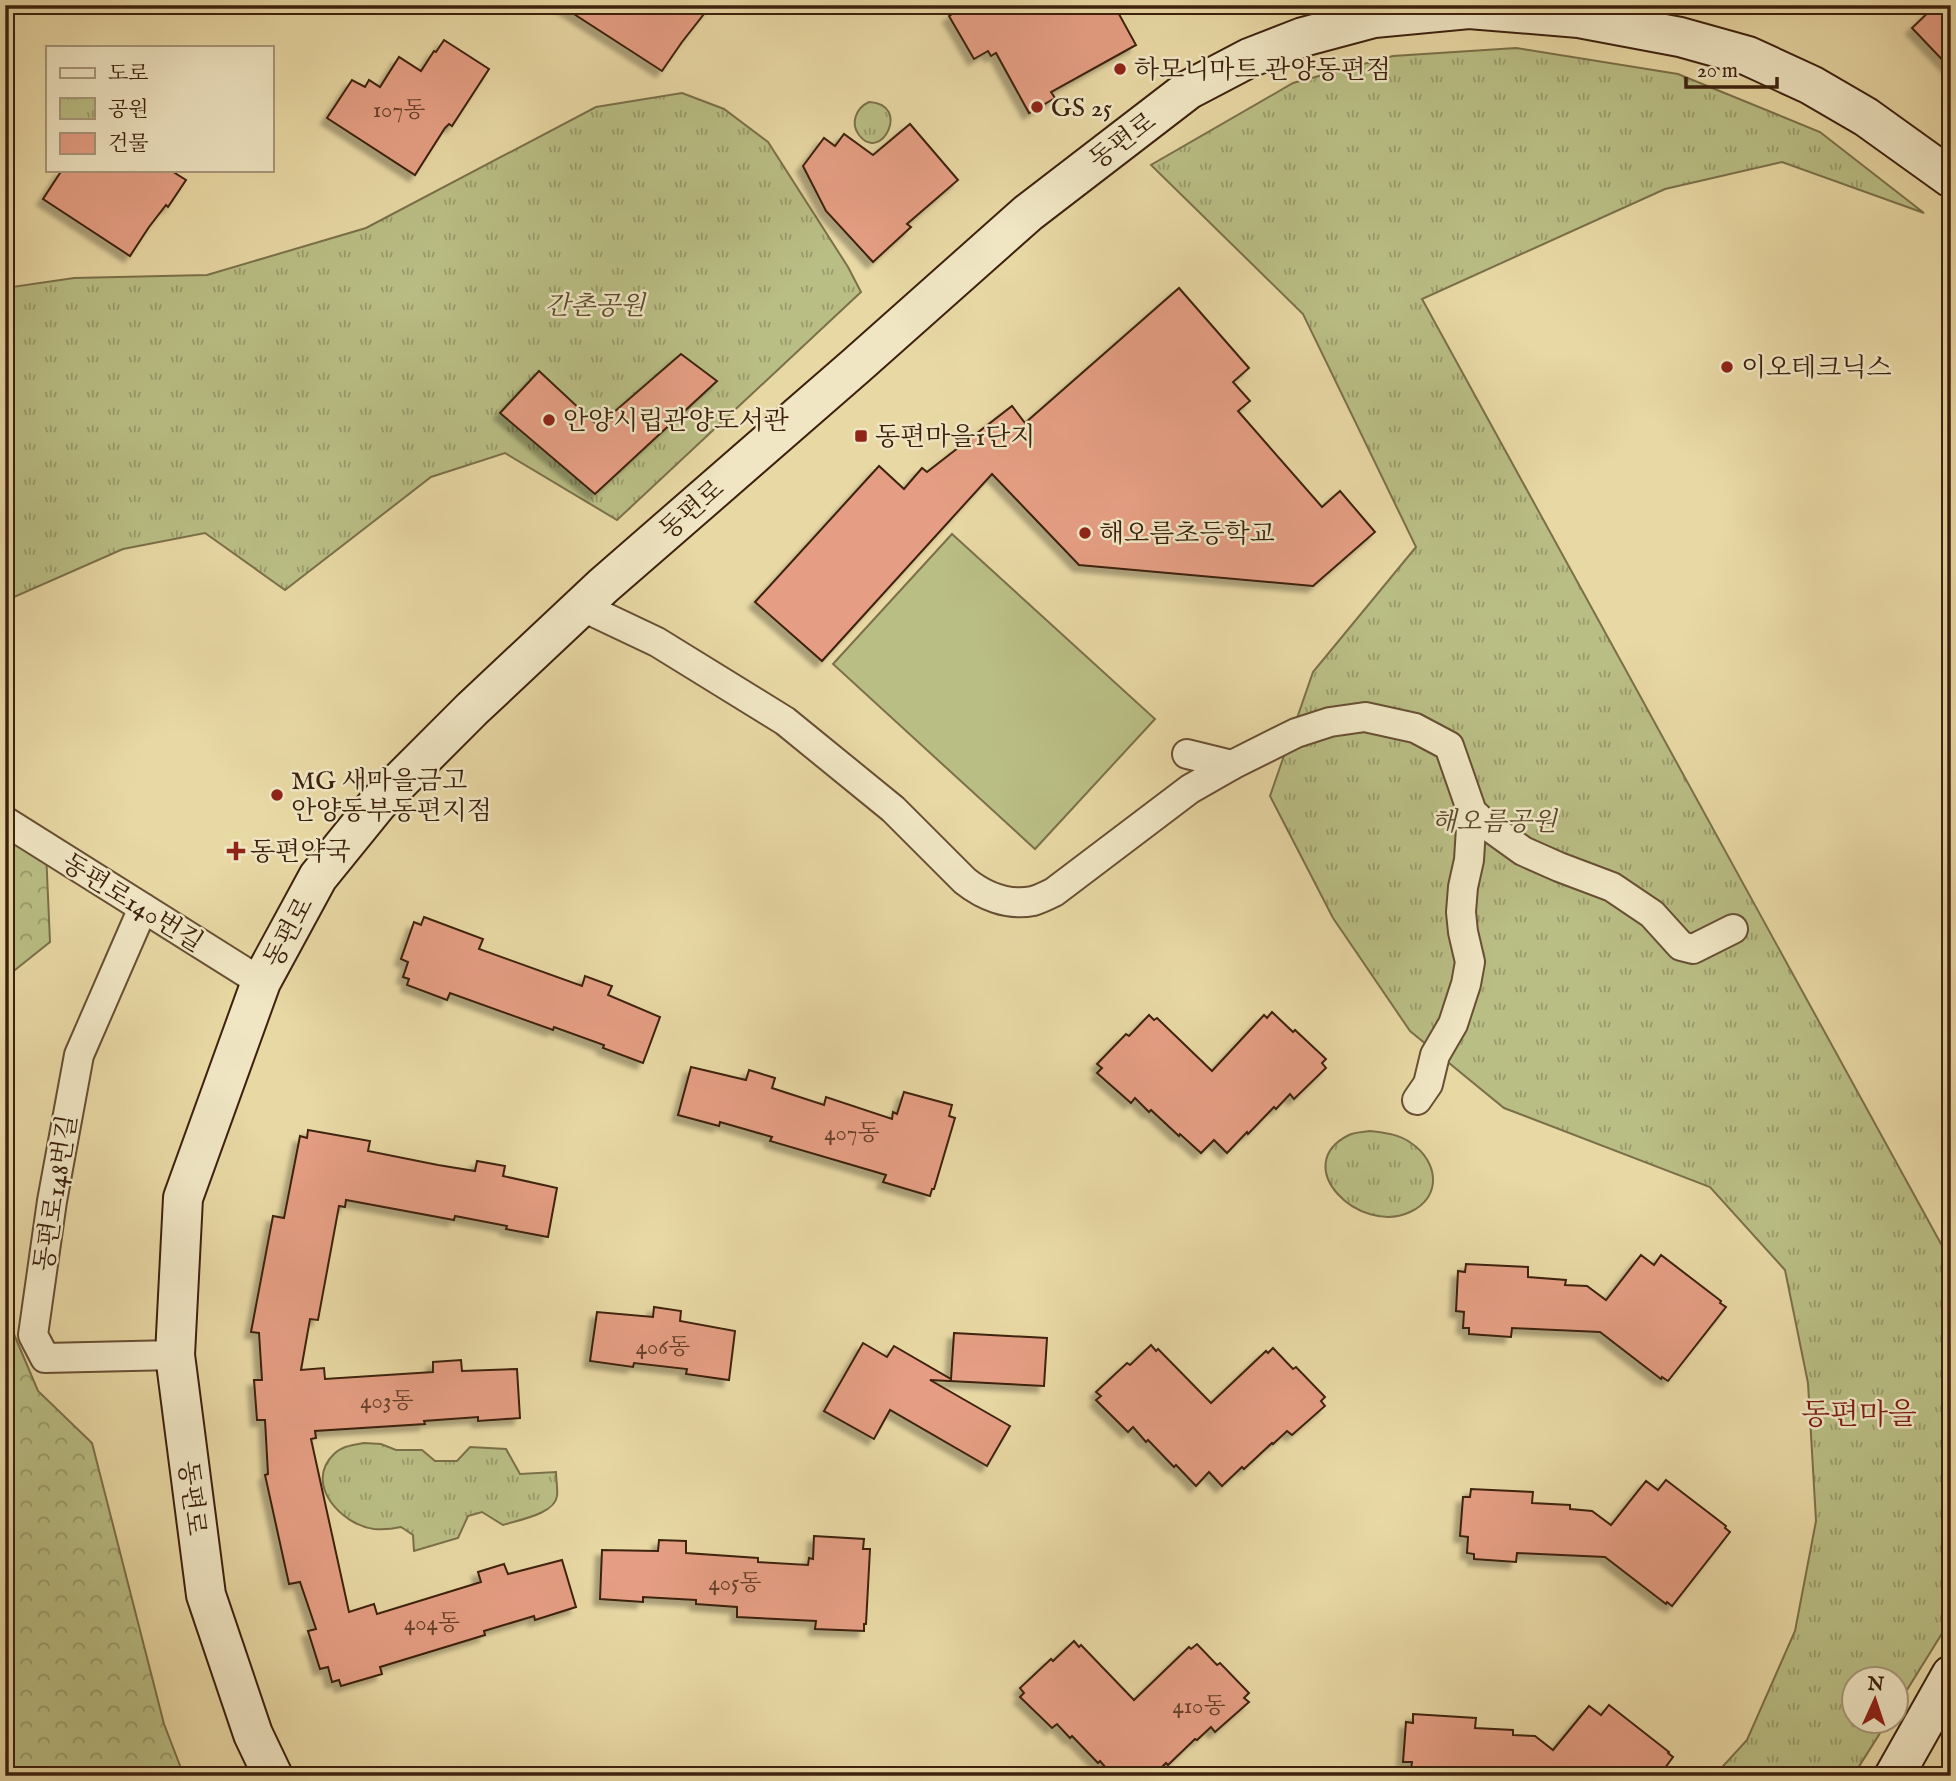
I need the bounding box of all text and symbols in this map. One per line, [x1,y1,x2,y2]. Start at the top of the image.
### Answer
legend [46,46,273,172]
scale bar [1686,46,1778,90]
place label: 하모니마트 관양동편점 [1134,54,1391,87]
text: 20 m [1697,58,1738,85]
text: 도로 [108,61,149,88]
marker: 하모니마트 관양동편점 [1112,61,1128,77]
place label: GS 25 [1051,92,1112,125]
house number: 107동 [373,96,425,125]
text: 공원 [108,97,149,124]
marker: GS 25 [1029,99,1045,115]
street label: 동편로 [1083,105,1163,177]
text: 건물 [108,131,149,158]
park label: 간촌공원 [545,290,647,323]
place label: 이오테크닉스 [1741,352,1892,385]
marker: 이오테크닉스 [1719,359,1735,375]
place label: 안양시립관양도서관 [563,405,789,438]
marker: 안양시립관양도서관 [541,412,557,428]
place label: 동편마을1단지 [875,421,1035,454]
marker: 동편마을1단지 [853,428,869,444]
street label: 동편로 [653,473,731,547]
place label: 해오름초등학교 [1099,518,1275,551]
marker: 해오름초등학교 [1077,525,1093,541]
place label: MG 새마을금고 안양동부동편지점 [291,765,492,828]
marker: MG 새마을금고 안양동부동편지점 [269,787,285,803]
park label: 해오름공원 [1431,806,1559,839]
place label: 동편약국 [250,836,350,869]
marker: 동편약국 [228,843,244,859]
street label: 동편로140번길 [55,847,209,960]
street label: 동편로 [257,892,322,974]
street label: 동편로148번길 [28,1113,85,1274]
house number: 407동 [824,1119,880,1148]
house number: 406동 [636,1333,690,1362]
house number: 403동 [360,1387,414,1416]
district label: 동편마을 [1801,1397,1917,1435]
street label: 동편로 [171,1459,212,1538]
house number: 405동 [708,1569,762,1598]
house number: 404동 [404,1609,460,1638]
north arrow [1840,1666,1910,1736]
text: N [1866,1673,1885,1697]
house number: 410동 [1172,1692,1226,1721]

